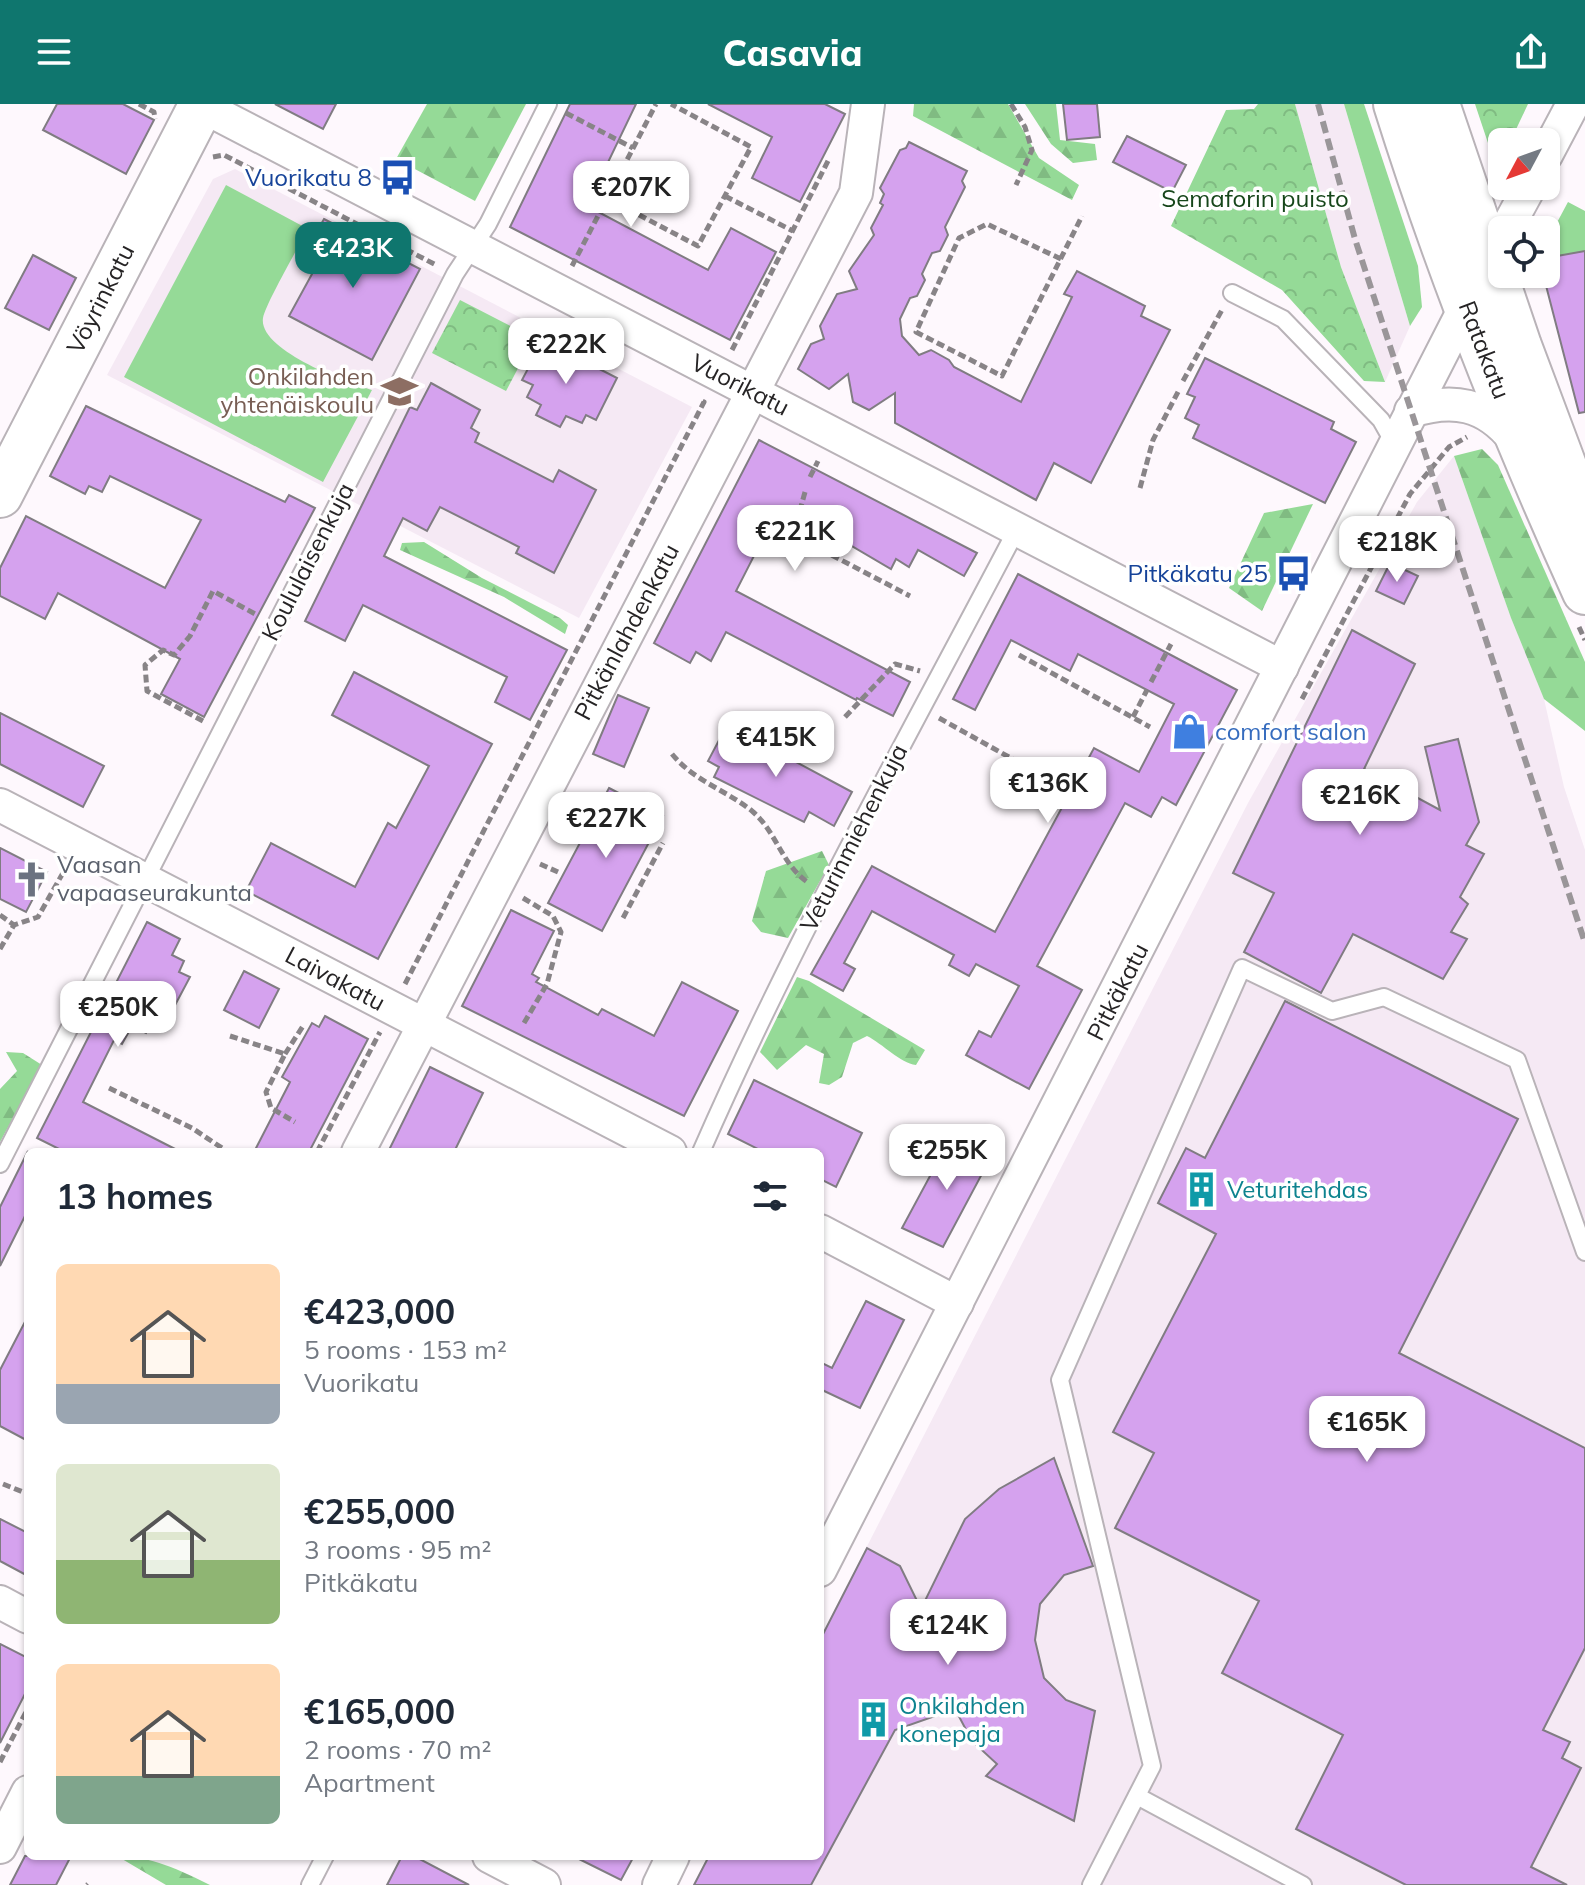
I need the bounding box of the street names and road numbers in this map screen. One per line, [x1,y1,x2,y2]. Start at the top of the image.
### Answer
street label: Vöyrinkatu [60,239,140,358]
street label: Ratakatu [1453,296,1517,403]
street label: Vuorikatu [686,347,795,422]
street label: Koululaisenkuja [254,478,360,646]
street label: Pitkänlahdenkatu [567,538,685,725]
street label: Veturinmiehenkuja [793,739,913,936]
street label: Pitkäkatu [1080,938,1154,1045]
street label: Laivakatu [280,939,391,1017]

